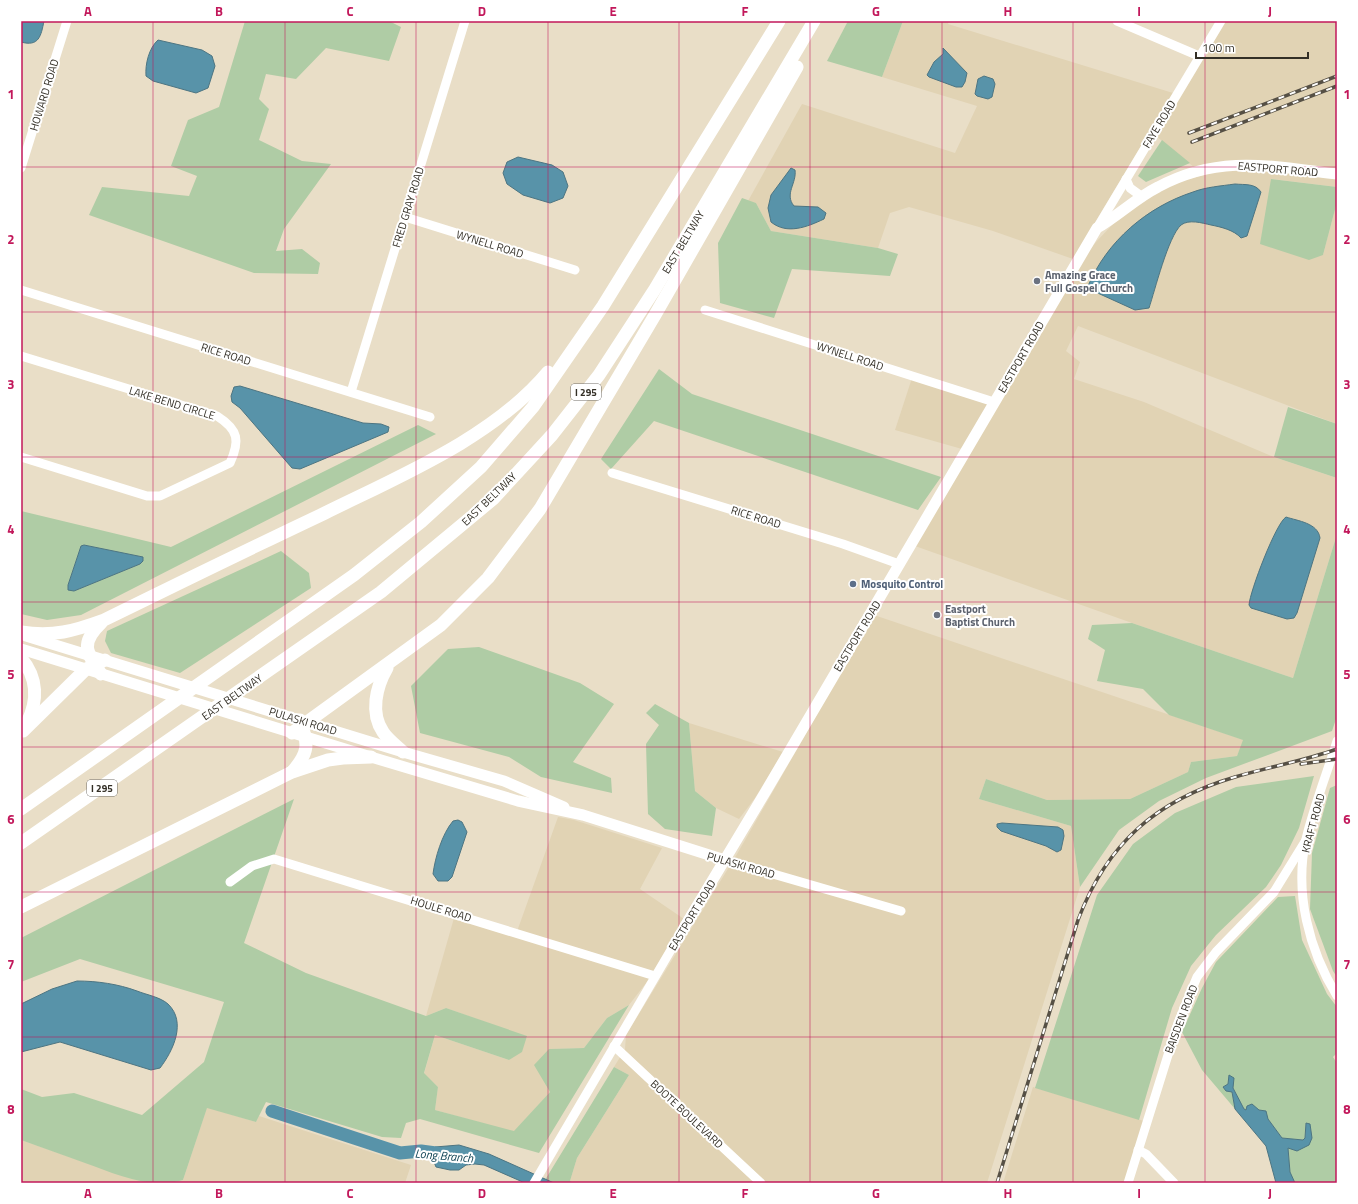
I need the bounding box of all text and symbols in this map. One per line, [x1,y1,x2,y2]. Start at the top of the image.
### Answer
text: A [84,1,92,21]
text: B [215,1,223,21]
text: C [346,1,354,21]
text: D [478,1,486,21]
text: E [609,1,617,21]
text: F [742,1,749,21]
text: G [872,1,880,21]
text: H [1004,1,1012,21]
text: I [1137,1,1141,21]
text: J [1268,1,1272,21]
scale bar [1196,34,1308,60]
text: 100 m [1202,38,1235,57]
street label: HOWARD ROAD [25,57,63,133]
text: 1 [7,84,15,104]
text: 1 [1343,84,1351,104]
street label: FAYE ROAD [1138,97,1180,151]
street label: EASTPORT ROAD [1237,158,1319,180]
street label: FRED GRAY ROAD [388,165,428,249]
street label: EAST BELTWAY [658,207,708,277]
street label: WYNELL ROAD [454,226,526,262]
text: 2 [7,229,15,249]
text: 2 [1343,229,1351,249]
place label: Amazing Grace Full Gospel Church [1045,267,1133,296]
marker: Amazing Grace Full Gospel Church [1032,276,1042,286]
street label: EASTPORT ROAD [994,318,1048,396]
street label: WYNELL ROAD [814,338,886,374]
street label: RICE ROAD [199,339,253,369]
text: 3 [7,374,15,394]
text: 3 [1343,374,1351,394]
street label: LAKE BEND CIRCLE [127,382,217,424]
road number: I 295 [571,384,601,400]
street label: EAST BELTWAY [458,469,520,529]
street label: RICE ROAD [729,502,783,532]
text: 4 [7,519,15,539]
text: 4 [1343,519,1351,539]
place label: Mosquito Control [861,576,943,592]
marker: Mosquito Control [848,579,858,589]
street label: EASTPORT ROAD [829,597,885,675]
place label: Eastport Baptist Church [945,601,1015,630]
marker: Eastport Baptist Church [932,610,942,620]
text: 5 [7,664,15,684]
text: 5 [1343,664,1351,684]
street label: EAST BELTWAY [198,670,266,724]
street label: PULASKI ROAD [267,703,339,739]
road number: I 295 [87,780,117,796]
street label: KRAFT ROAD [1297,791,1329,855]
text: 6 [7,809,15,829]
text: 6 [1343,809,1351,829]
street label: PULASKI ROAD [705,848,777,882]
street label: EASTPORT ROAD [664,876,720,954]
street label: HOULE ROAD [408,892,474,926]
text: 7 [7,954,15,974]
text: 7 [1343,954,1351,974]
street label: BAISDEN ROAD [1161,982,1201,1056]
street label: BOOTE BOULEVARD [647,1076,727,1152]
text: 8 [7,1099,15,1119]
text: 8 [1343,1099,1351,1119]
water label: Long Branch [414,1143,475,1168]
text: A [84,1183,92,1203]
text: B [215,1183,223,1203]
text: C [346,1183,354,1203]
text: D [478,1183,486,1203]
text: E [609,1183,617,1203]
text: F [742,1183,749,1203]
text: G [872,1183,880,1203]
text: H [1004,1183,1012,1203]
text: I [1137,1183,1141,1203]
text: J [1268,1183,1272,1203]

